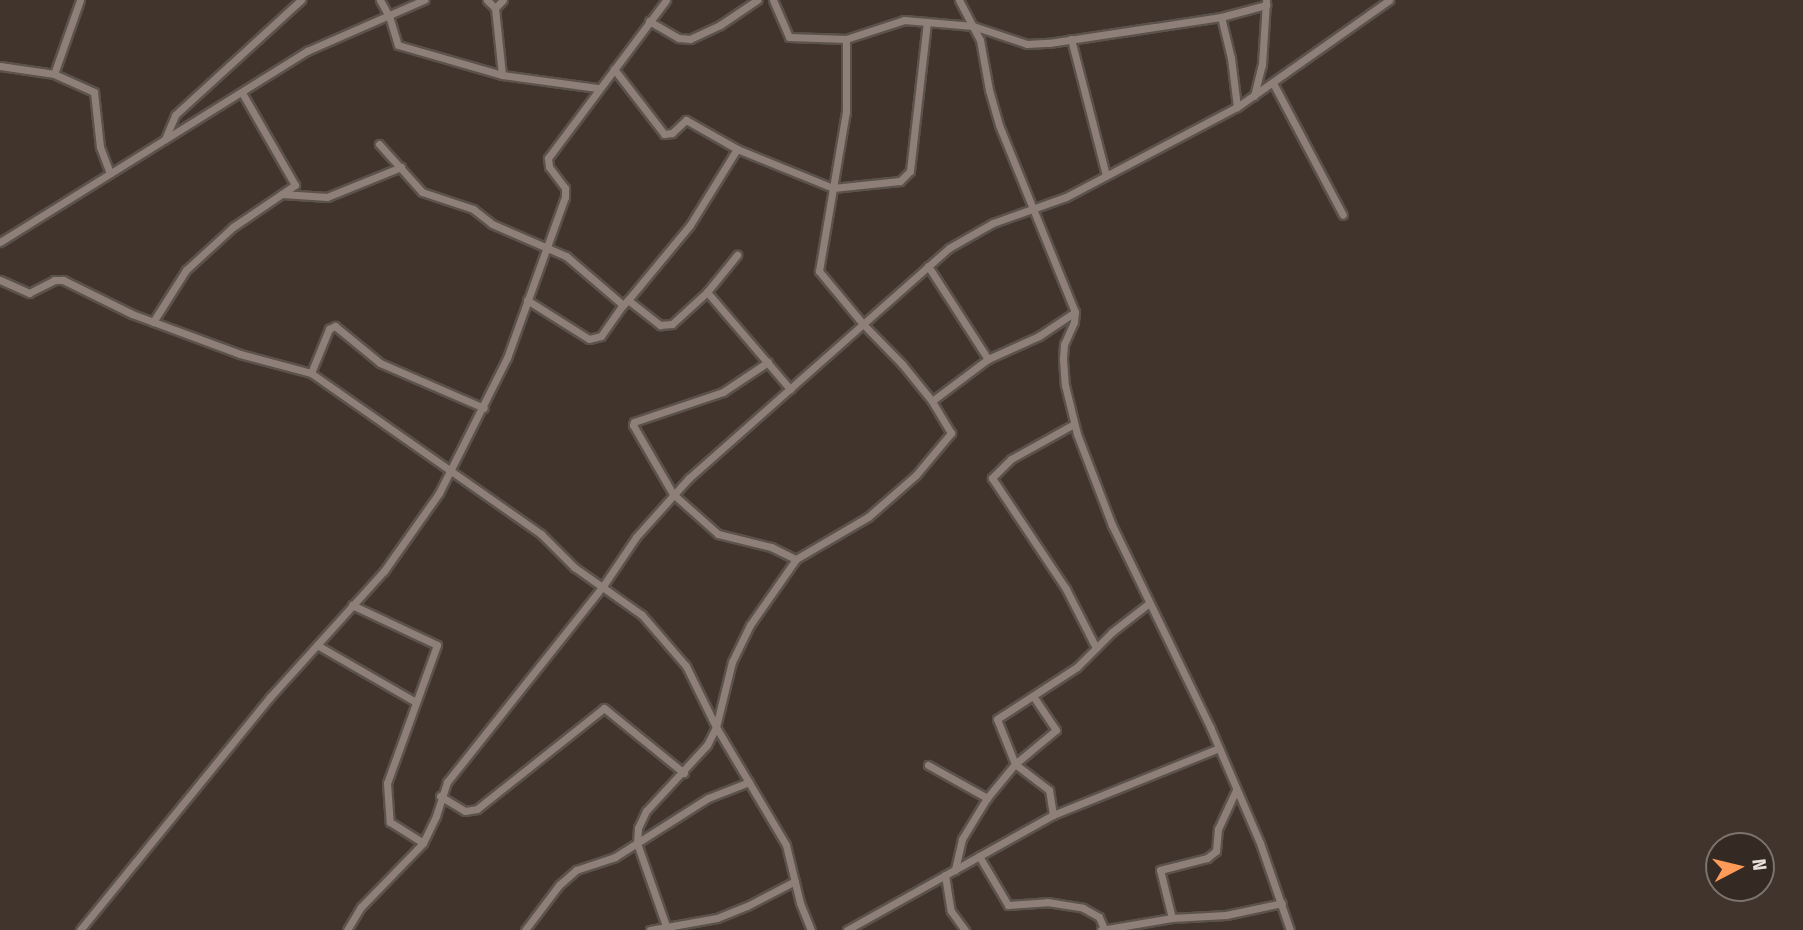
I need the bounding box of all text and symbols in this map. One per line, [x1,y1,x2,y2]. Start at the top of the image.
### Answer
north arrow [1705,832,1775,902]
text: N [1747,858,1771,872]

